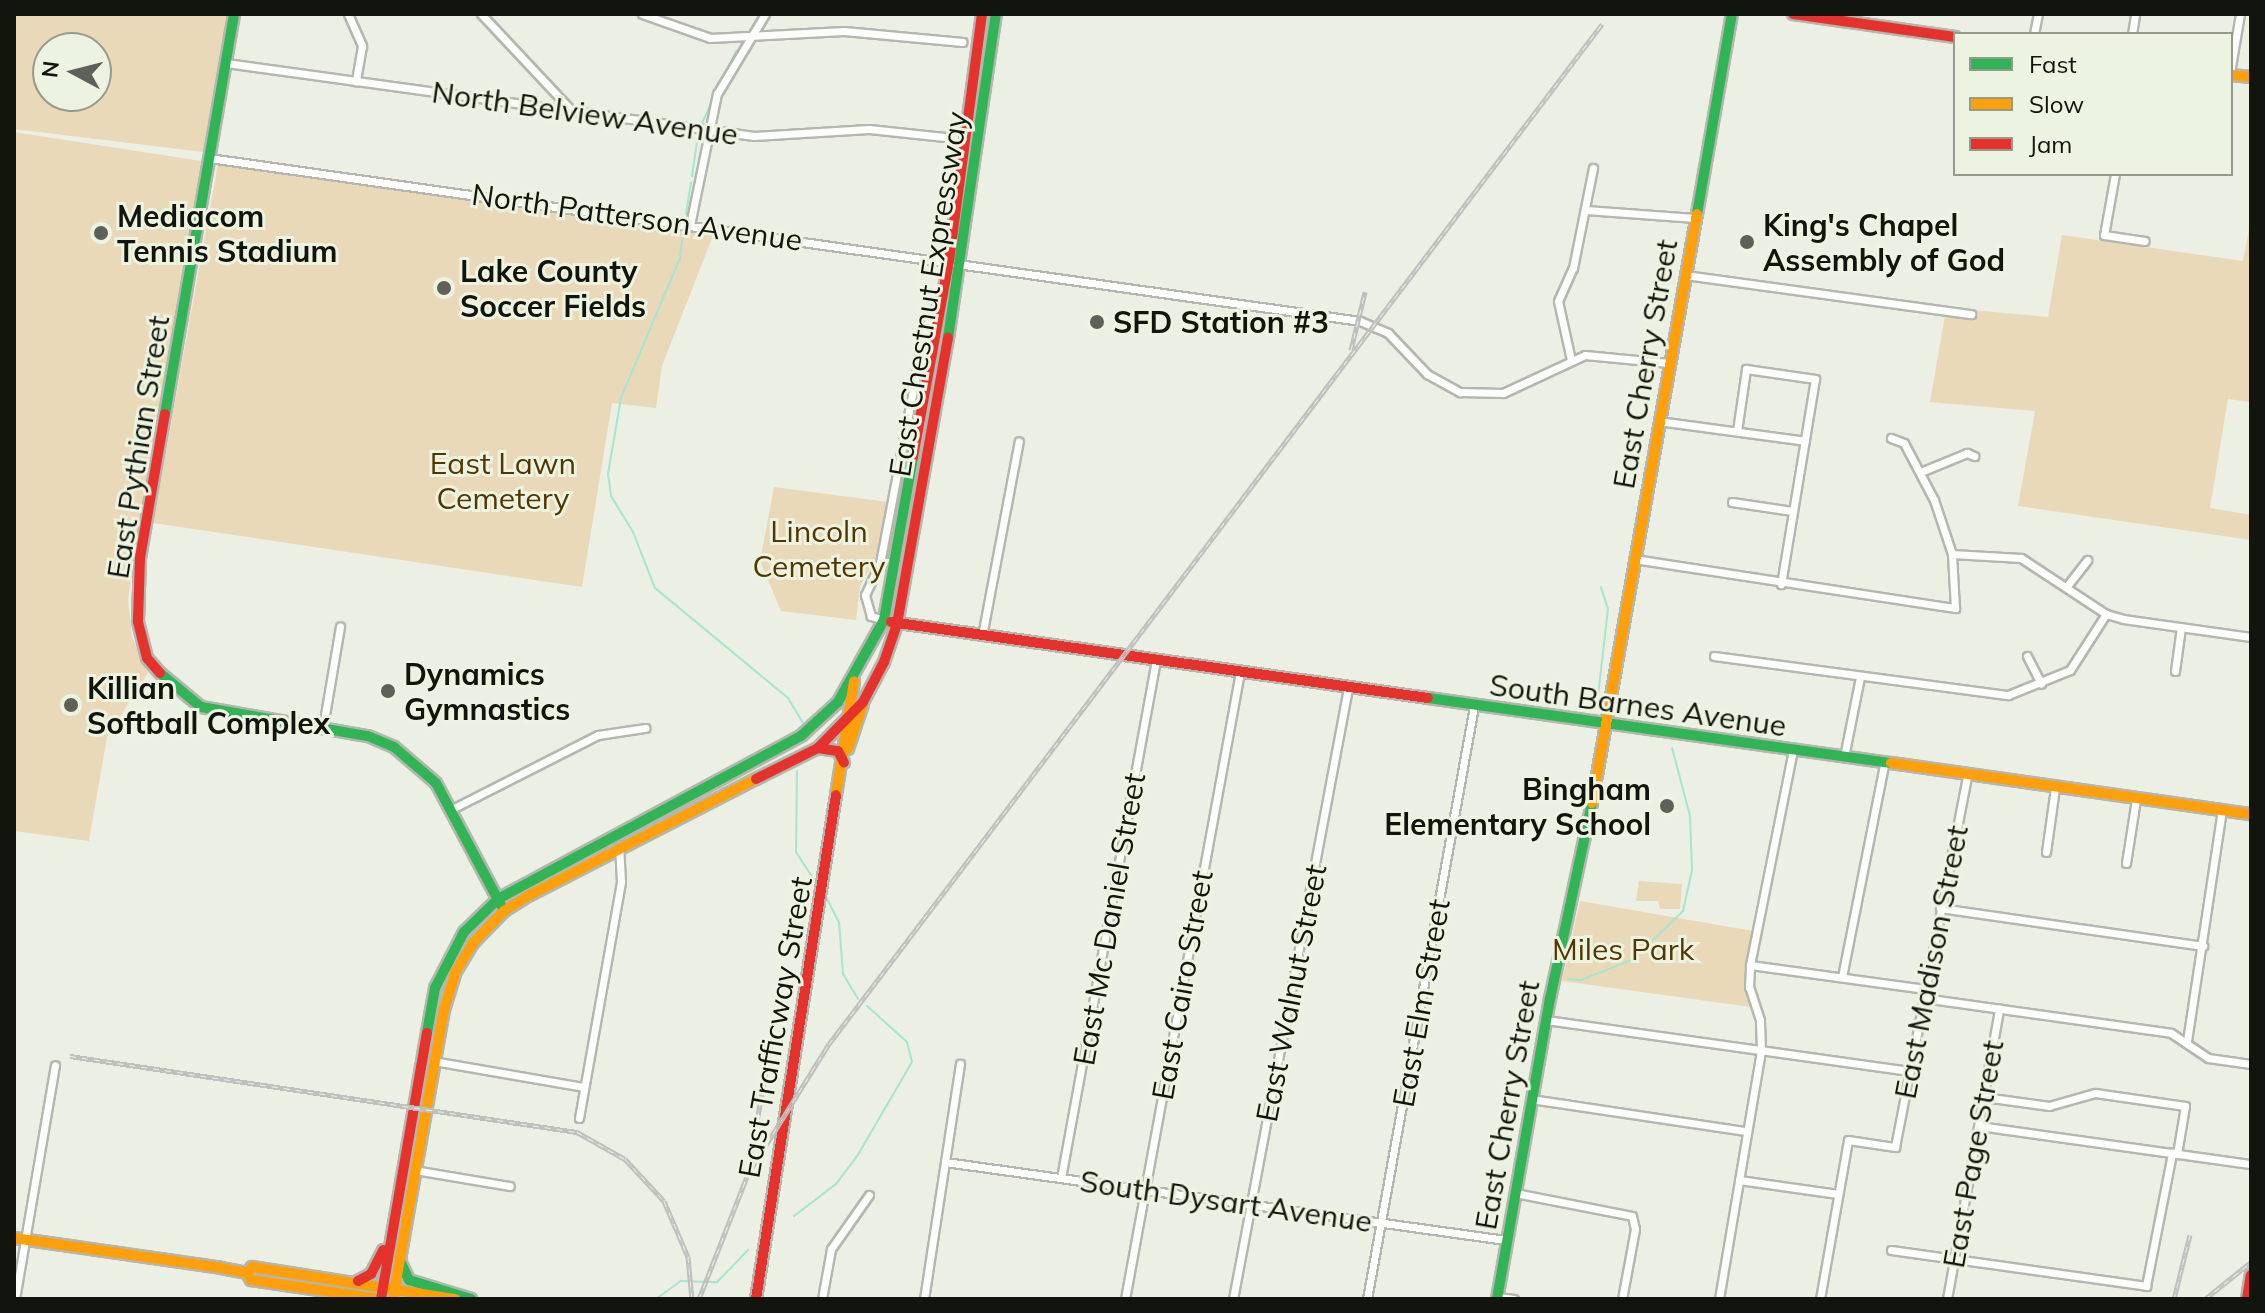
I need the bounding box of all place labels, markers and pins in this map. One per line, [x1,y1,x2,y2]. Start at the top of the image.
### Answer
place label: Mediacom Tennis Stadium [117,198,337,268]
place label: King's Chapel Assembly of God [1763,207,2005,278]
marker: Mediacom Tennis Stadium [92,224,110,242]
marker: King's Chapel Assembly of God [1738,233,1756,251]
place label: Lake County Soccer Fields [460,253,646,324]
marker: Lake County Soccer Fields [435,279,453,297]
place label: SFD Station #3 [1113,304,1329,340]
marker: SFD Station #3 [1088,313,1106,331]
place label: Dynamics Gymnastics [404,656,570,726]
place label: Killian Softball Complex [87,670,330,740]
marker: Dynamics Gymnastics [379,682,397,700]
marker: Killian Softball Complex [62,696,80,714]
place label: Bingham Elementary School [1384,771,1651,842]
marker: Bingham Elementary School [1658,797,1676,815]

